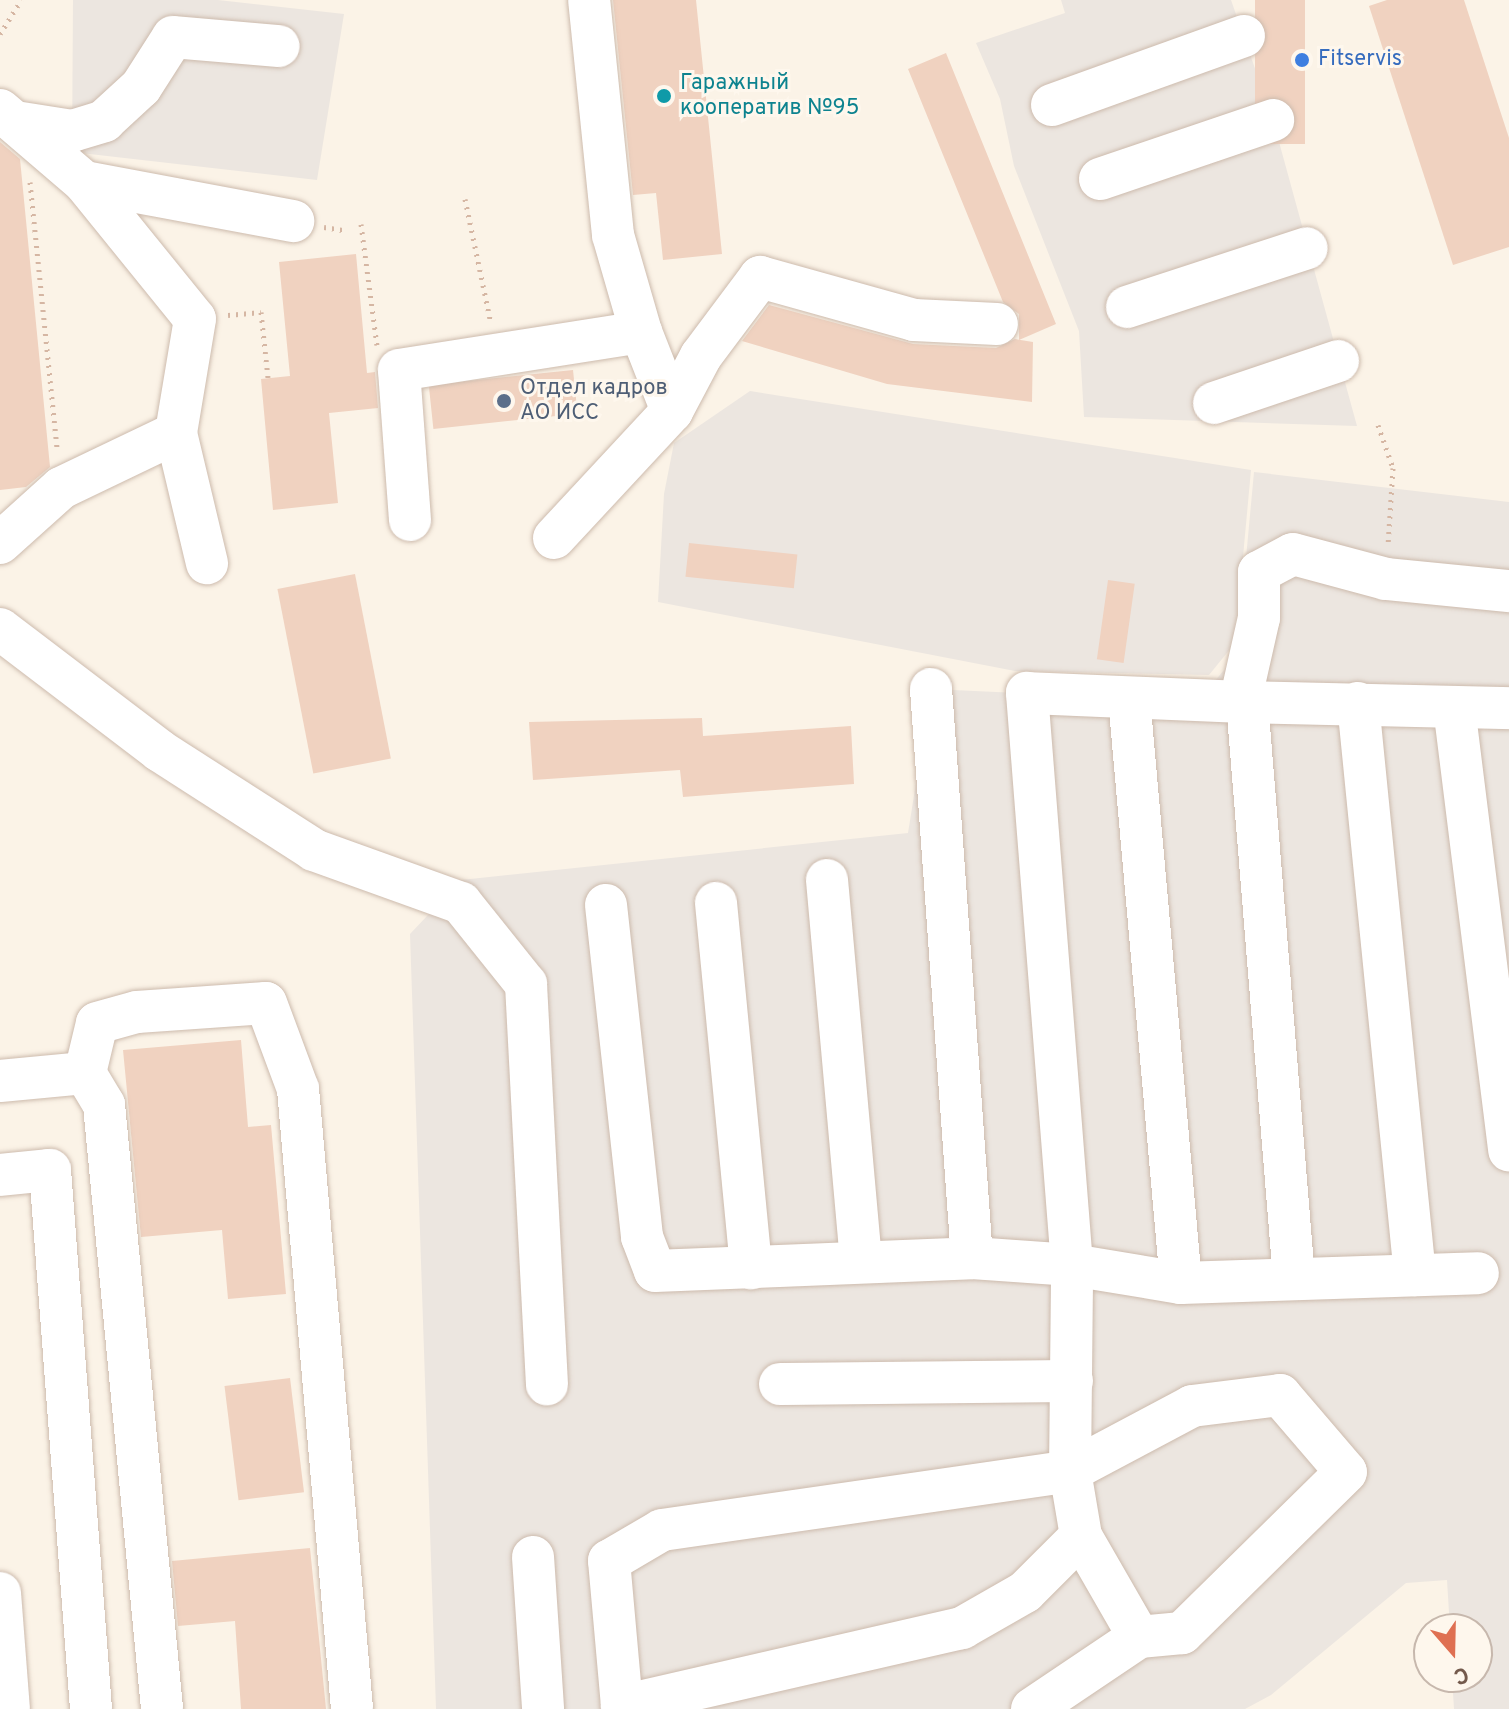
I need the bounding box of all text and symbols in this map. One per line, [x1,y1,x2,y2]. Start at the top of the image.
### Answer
place label: Fitservis [1318,47,1402,73]
marker: Fitservis [1293,51,1311,69]
place label: Гаражный кооператив №95 [680,70,859,122]
marker: Гаражный кооператив №95 [655,87,673,105]
place label: Отдел кадров АО ИСС [520,375,668,426]
marker: Отдел кадров АО ИСС [495,392,513,410]
north arrow [1413,1613,1493,1693]
text: С [1449,1659,1472,1689]

